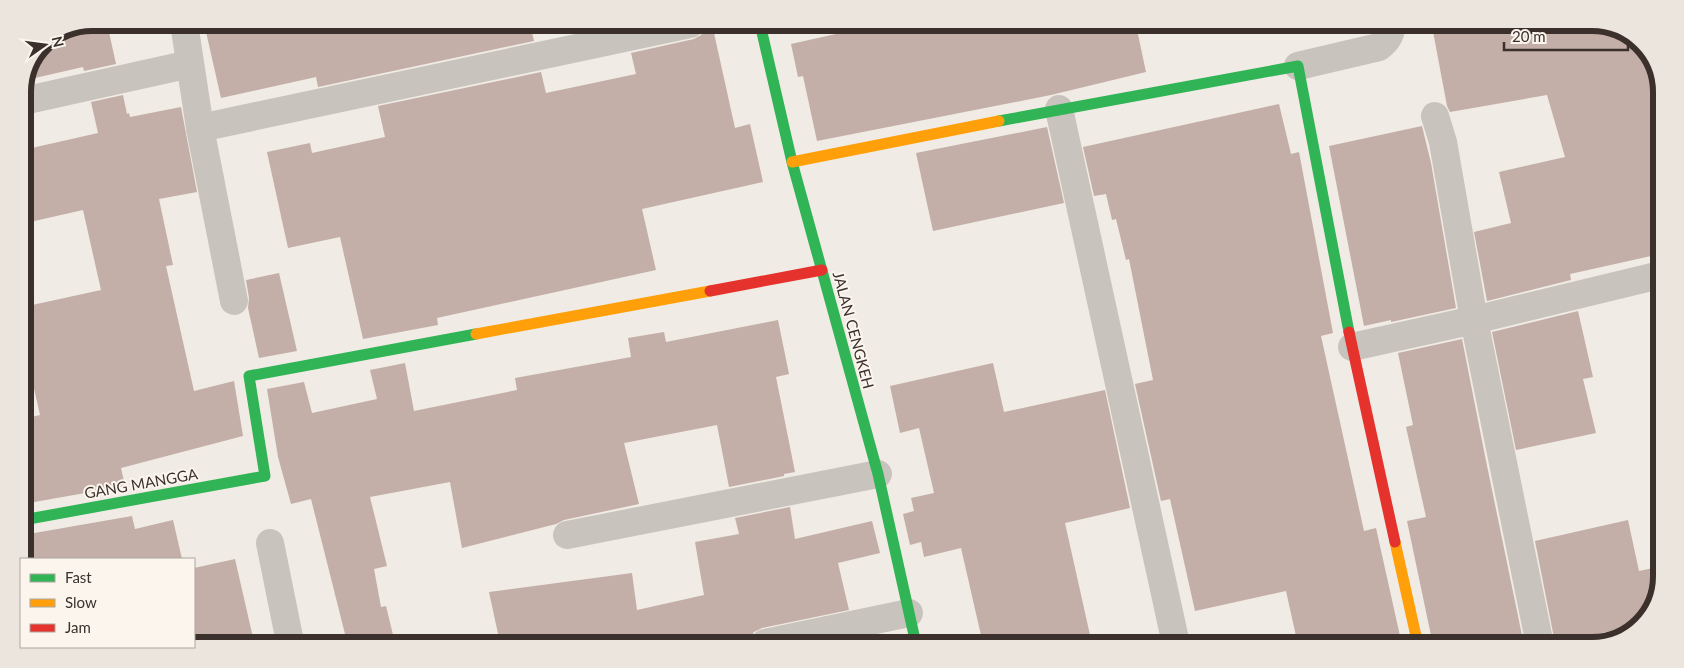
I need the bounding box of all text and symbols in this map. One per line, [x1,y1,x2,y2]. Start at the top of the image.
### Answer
north arrow [20,20,70,70]
scale bar [1504,20,1628,52]
text: 20 m [1512,27,1546,45]
text: N [49,34,68,49]
street label: JALAN CENGKEH [830,269,878,391]
street label: GANG MANGGA [83,464,200,502]
legend [20,558,195,648]
text: Fast [65,568,92,586]
text: Slow [65,593,97,611]
text: Jam [65,618,91,636]

